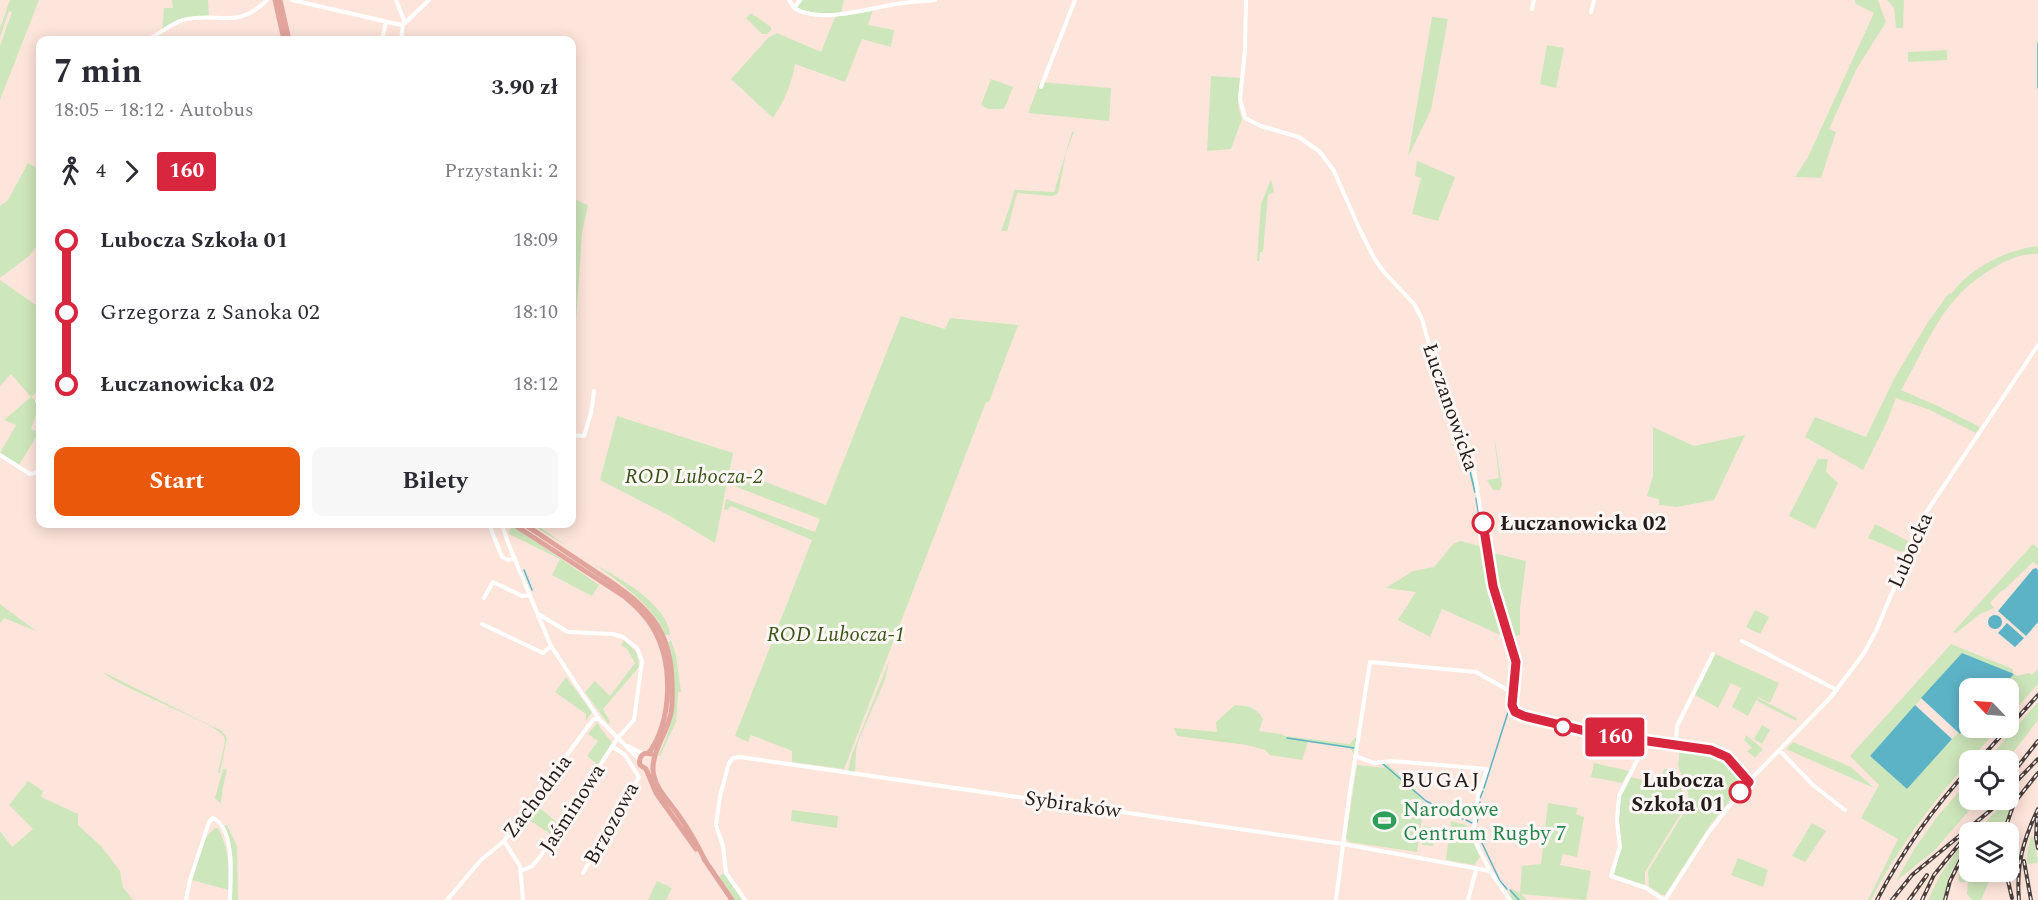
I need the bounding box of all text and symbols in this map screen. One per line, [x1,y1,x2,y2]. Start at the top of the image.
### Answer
text: 7 min [54,47,142,97]
text: 3.90 zł [491,71,558,104]
text: 18:05 – 18:12 · Autobus [54,95,254,125]
icon: walk [54,155,87,188]
icon: forward [115,155,148,188]
text: 160 [169,155,204,187]
text: 4 [96,156,106,186]
text: Przystanki: 2 [444,156,558,186]
text: Lubocza Szkoła 01 [100,224,288,257]
text: 18:09 [513,225,558,255]
text: Grzegorza z Sanoka 02 [100,296,320,329]
text: 18:10 [513,297,558,327]
street label: Łuczanowicka [1413,339,1487,476]
text: Łuczanowicka 02 [100,368,274,401]
text: 18:12 [513,369,558,399]
button: Start [54,447,300,516]
button: Bilety [312,447,558,516]
park label: ROD Lubocza-2 [625,461,763,493]
street label: Lubocka [1880,507,1942,593]
place label: Łuczanowicka 02 [1500,508,1666,540]
marker: Łuczanowicka 02 [1472,512,1494,534]
park label: ROD Lubocza-1 [767,619,905,651]
north arrow [1959,678,2019,738]
map controls [1959,678,2019,882]
unlabelled marker [1554,718,1572,736]
line badge: 160 [1580,718,1650,756]
text: 160 [1597,721,1633,753]
street label: Zachodnia [495,747,581,845]
button: locate [1959,750,2019,810]
street label: Jaśminowa [532,757,614,860]
district label: BUGAJ [1401,764,1481,797]
place label: Lubocza Szkoła 01 [1631,765,1724,821]
street label: Brzozowa [576,775,648,871]
marker: Lubocza Szkoła 01 [1729,781,1751,803]
street label: Sybiraków [1023,782,1124,828]
place label: Narodowe Centrum Rugby 7 [1403,794,1566,850]
sports icon: Narodowe Centrum Rugby 7 [1372,808,1398,834]
button: layers [1959,822,2019,882]

